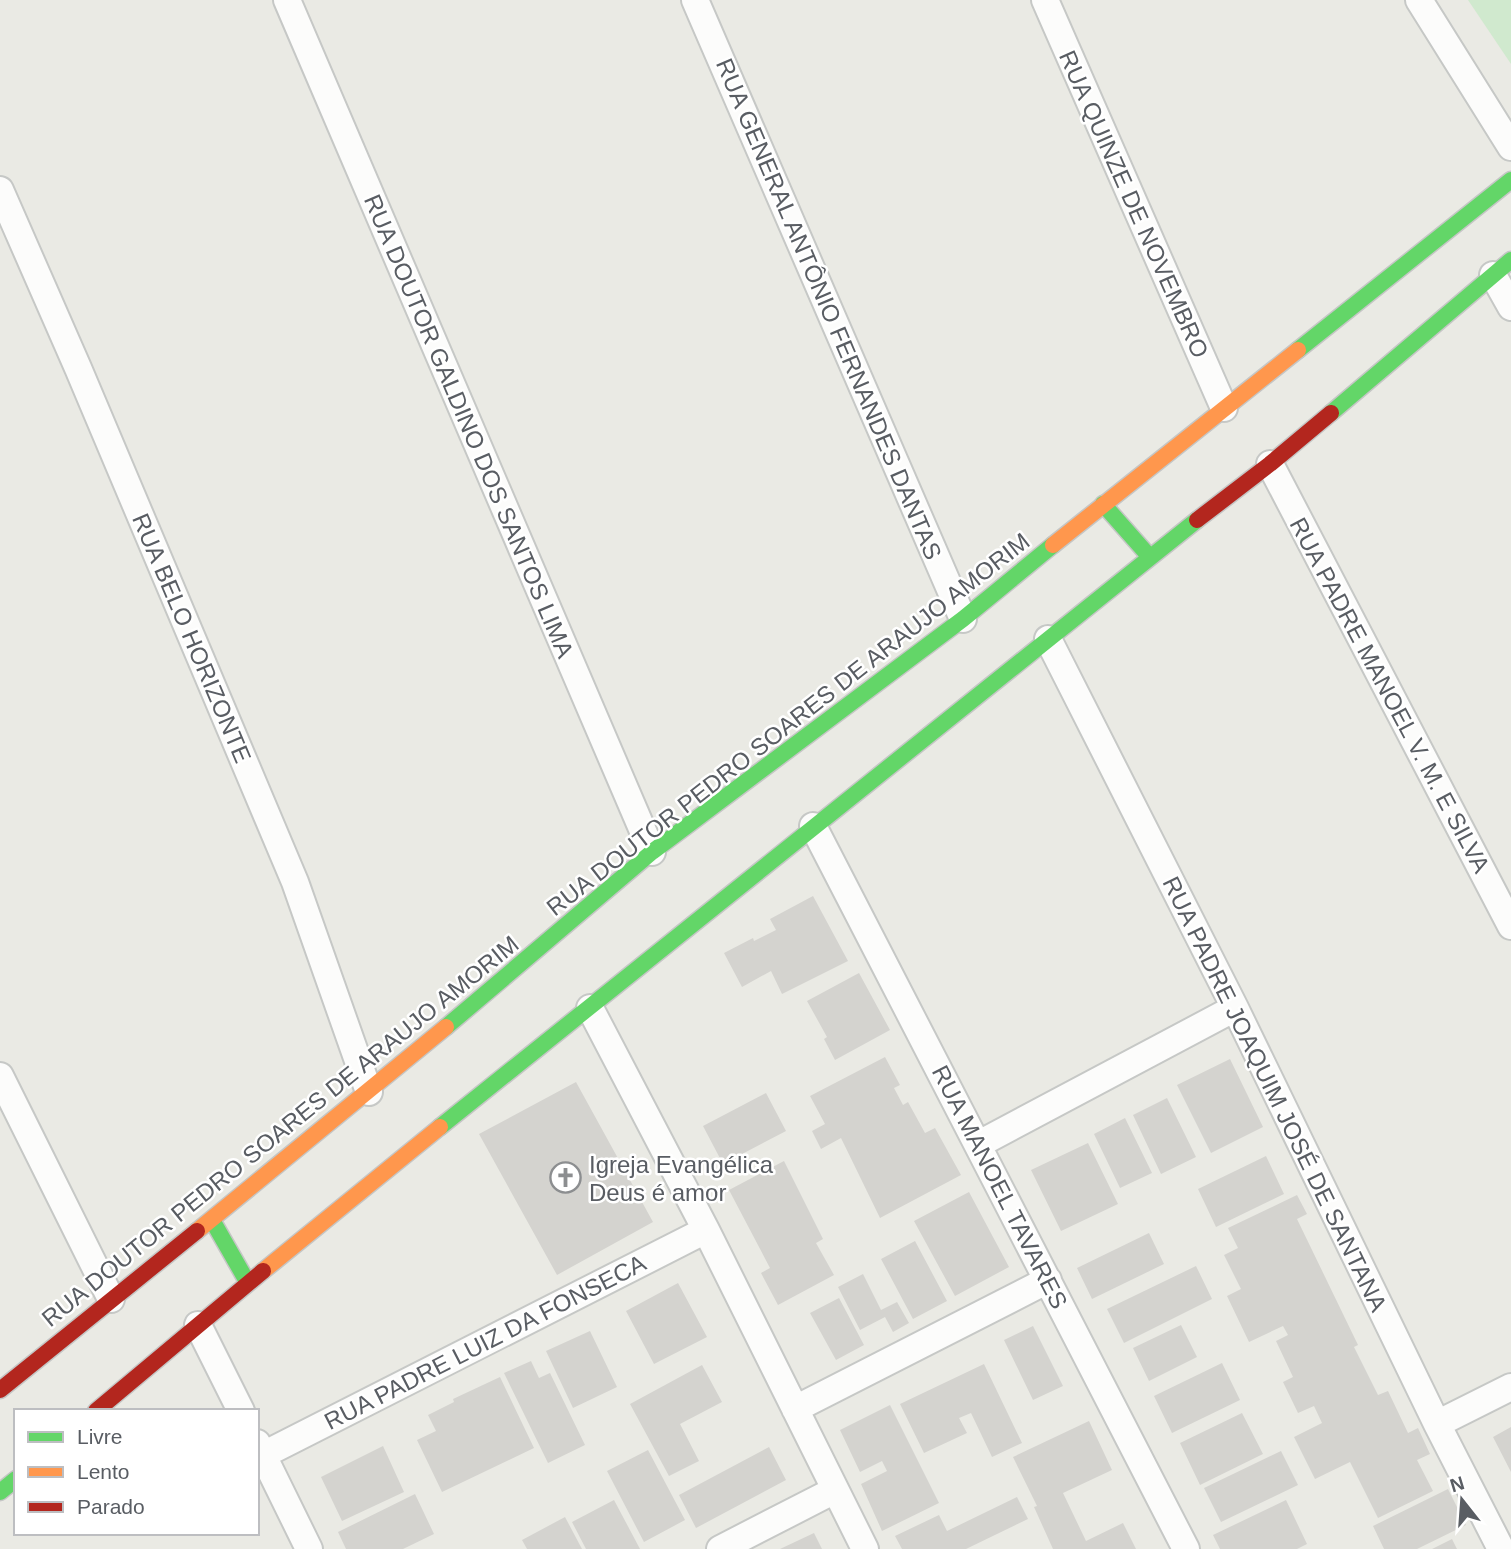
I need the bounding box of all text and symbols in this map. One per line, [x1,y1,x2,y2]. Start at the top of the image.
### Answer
street label: RUA QUINZE DE NOVEMBRO [1054,46,1214,362]
street label: RUA GENERAL ANTÔNIO FERNANDES DANTAS [711,55,947,563]
street label: RUA DOUTOR GALDINO DOS SANTOS LIMA [359,190,579,662]
street label: RUA BELO HORIZONTE [127,509,257,767]
street label: RUA PADRE MANOEL V. M. E SILVA [1285,513,1495,877]
street label: RUA DOUTOR PEDRO SOARES DE ARAUJO AMORIM [541,527,1035,921]
street label: RUA PADRE JOAQUIM JOSÉ DE SANTANA [1158,872,1392,1316]
street label: RUA DOUTOR PEDRO SOARES DE ARAUJO AMORIM [36,930,524,1332]
street label: RUA MANOEL TAVARES [927,1061,1073,1313]
place label: Igreja Evangélica Deus é amor [589,1151,774,1206]
church icon: Igreja Evangélica Deus é amor [549,1161,583,1195]
street label: RUA PADRE LUIZ DA FONSECA [320,1249,650,1435]
legend [14,1409,259,1535]
text: Livre [77,1425,123,1448]
text: Lento [77,1460,130,1483]
north arrow [1427,1465,1497,1535]
text: N [1448,1472,1467,1496]
text: Parado [77,1495,145,1518]

